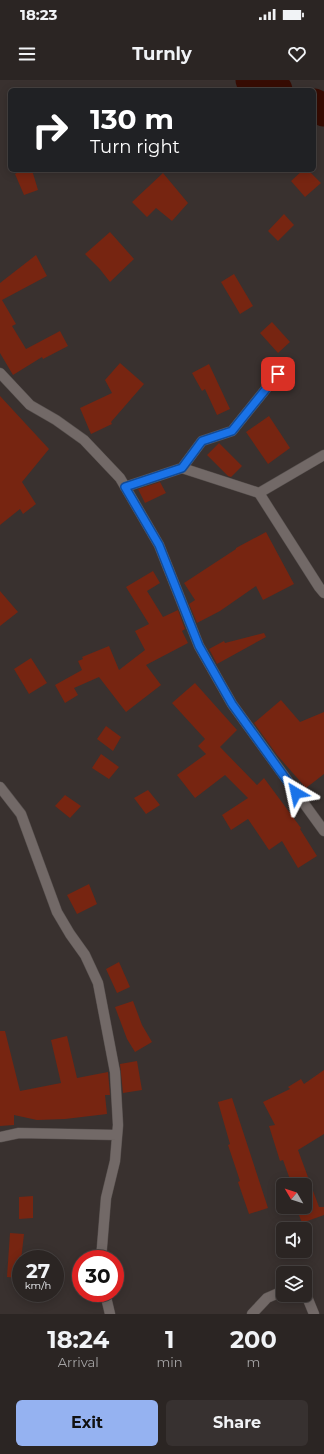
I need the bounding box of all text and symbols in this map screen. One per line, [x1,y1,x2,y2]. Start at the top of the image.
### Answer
text: 18:23 [20,5,57,24]
icon: menu [16,43,38,65]
text: Turnly [132,43,192,65]
icon: heart [286,43,308,65]
text: 130 m [90,102,174,136]
icon: right [24,104,76,156]
text: Turn right [90,136,180,158]
pin [261,357,295,391]
icon: arrive [267,363,289,385]
position arrow [275,772,317,814]
north arrow [276,1178,312,1214]
map controls [276,1178,312,1302]
button: sound [276,1222,312,1258]
speed limit sign: 30 [72,1250,124,1302]
text: 27 [26,1259,50,1283]
button: layers [276,1266,312,1302]
text: km/h [25,1279,51,1292]
text: 18:24 [47,1325,109,1354]
text: 1 [165,1325,174,1354]
text: 200 [230,1325,277,1354]
text: Arrival [58,1354,99,1370]
text: min [157,1354,183,1370]
text: m [246,1354,260,1370]
button: Exit [16,1400,158,1446]
button: Share [166,1400,308,1446]

